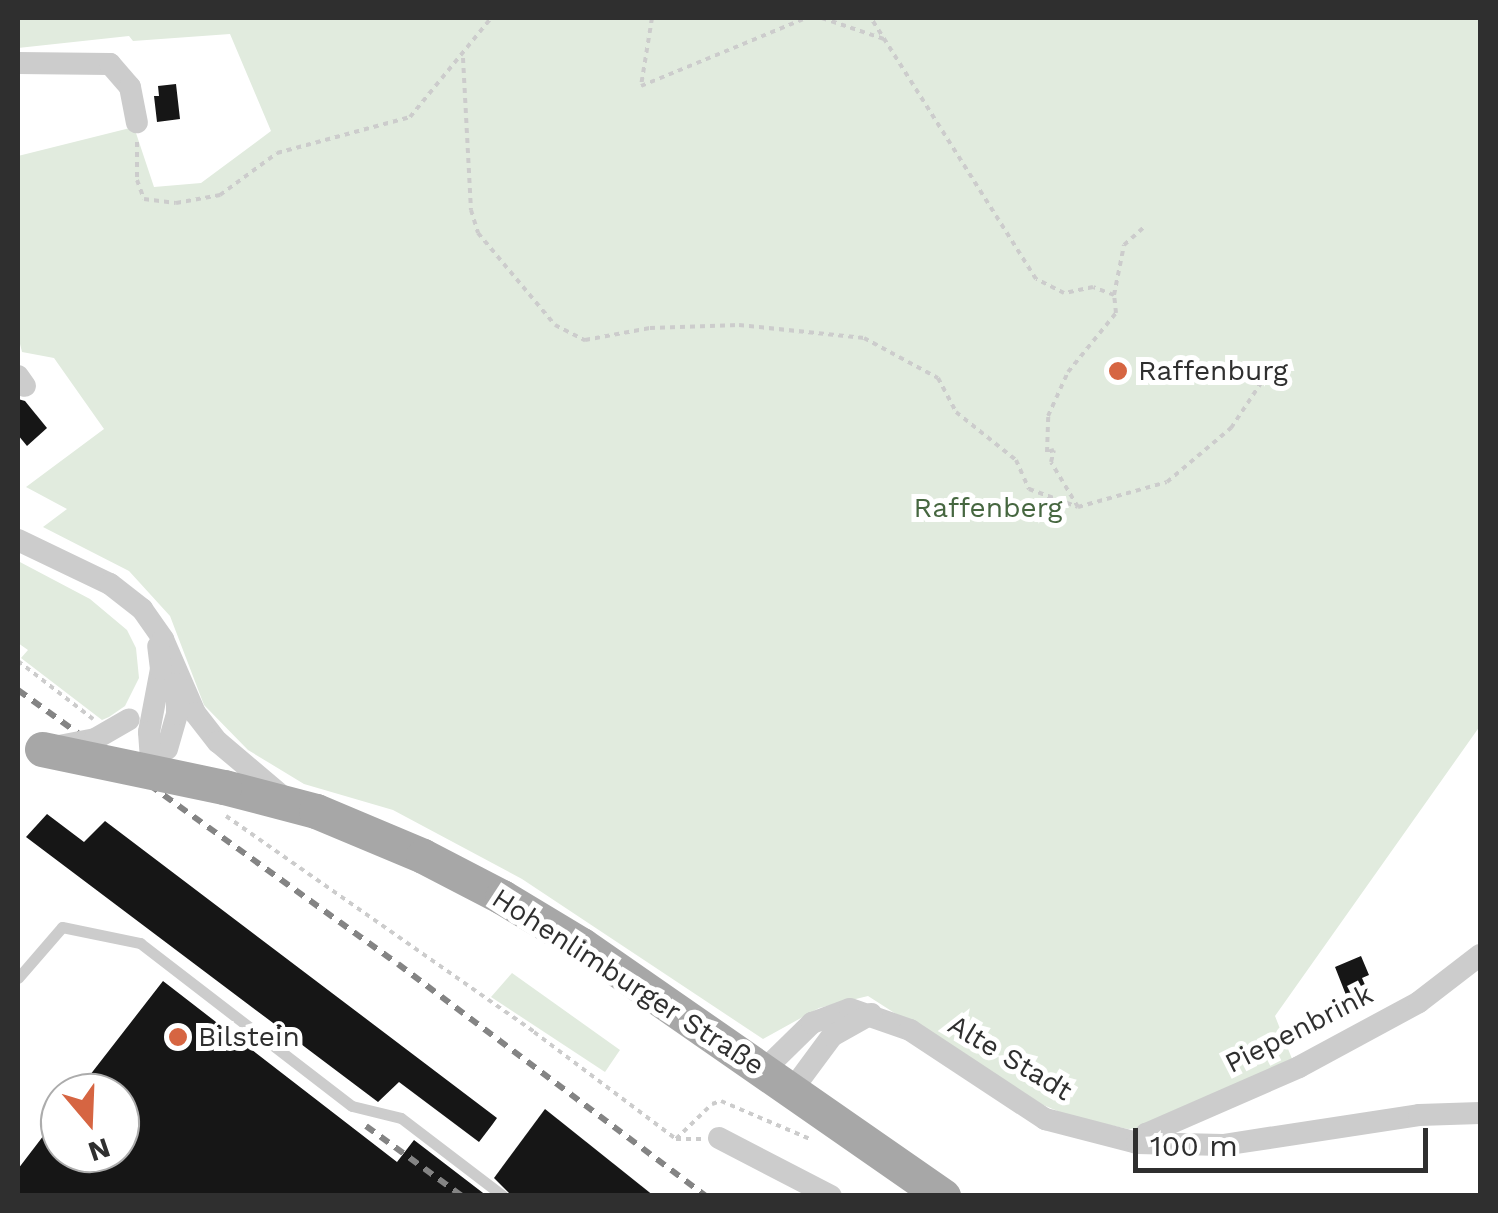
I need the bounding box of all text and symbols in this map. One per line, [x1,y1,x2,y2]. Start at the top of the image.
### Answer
place label: Raffenburg [1138,354,1288,388]
marker: Raffenburg [1107,360,1129,382]
park label: Raffenberg [914,491,1062,525]
street label: Hohenlimburger Straße [485,881,771,1083]
street label: Piepenbrink [1219,977,1379,1081]
street label: Alte Stadt [942,1008,1078,1108]
place label: Bilstein [198,1020,300,1054]
marker: Bilstein [167,1026,189,1048]
north arrow [40,1073,140,1173]
scale bar [1138,1108,1433,1170]
text: 100 m [1150,1128,1238,1163]
text: N [84,1131,114,1169]

